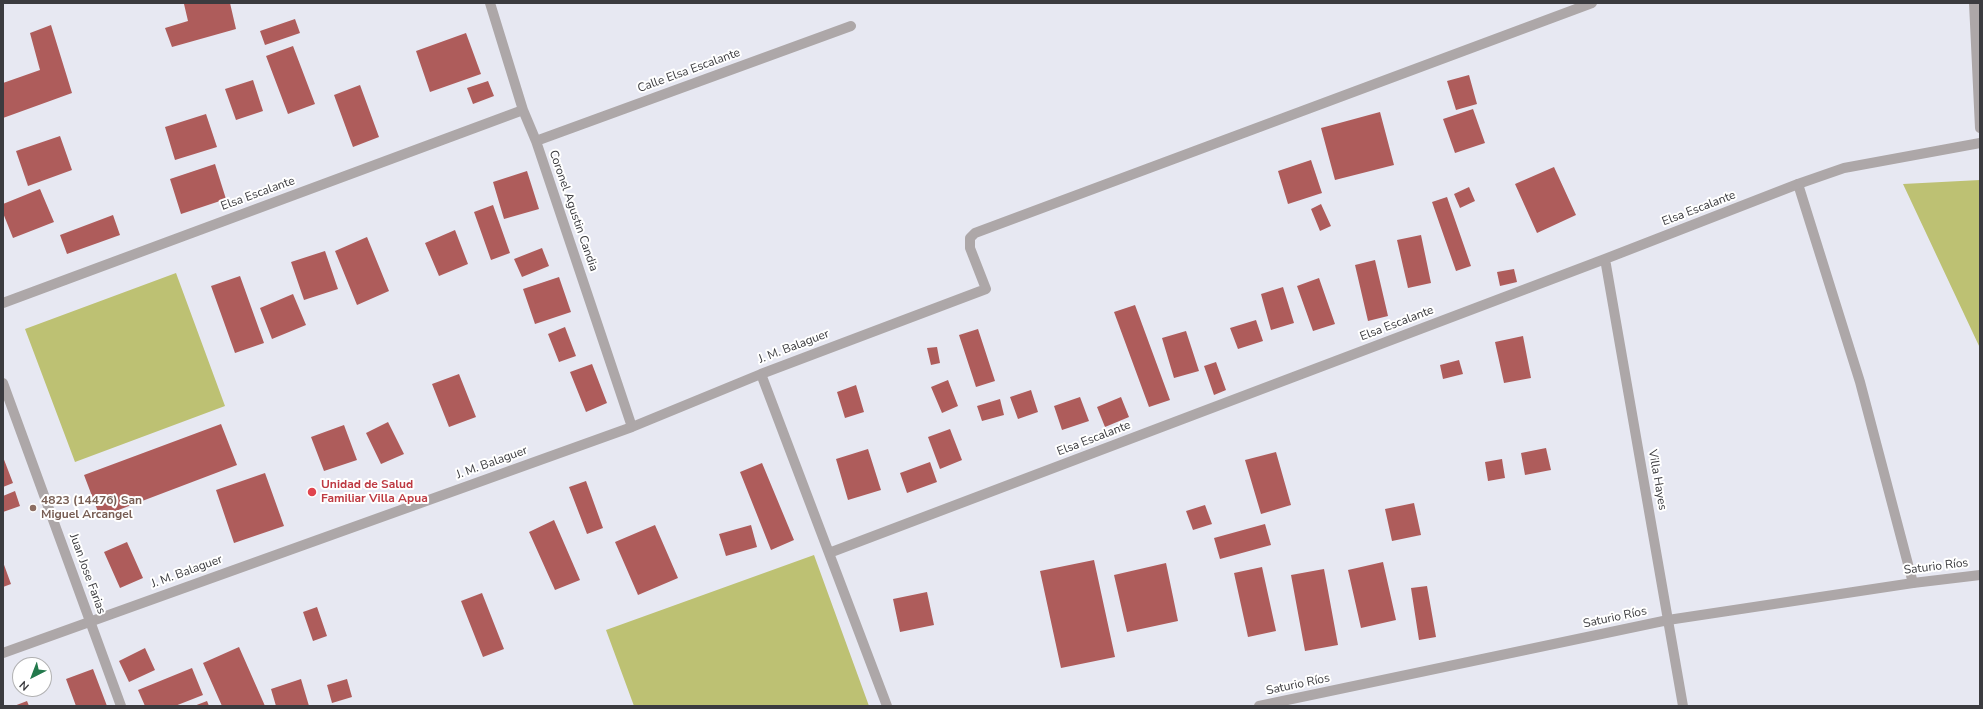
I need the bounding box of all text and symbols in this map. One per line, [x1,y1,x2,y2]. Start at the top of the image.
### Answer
street label: Calle Elsa Escalante [636,46,742,96]
street label: Coronel Agustin Candia [545,148,601,274]
street label: Elsa Escalante [219,174,297,214]
street label: Elsa Escalante [1660,188,1738,230]
street label: Elsa Escalante [1358,303,1436,345]
street label: J. M. Balaguer [757,327,831,367]
street label: Elsa Escalante [1055,418,1133,460]
street label: J. M. Balaguer [455,444,529,482]
street label: Villa Hayes [1645,449,1669,511]
place label: Unidad de Salud Familiar Villa Apua [321,478,428,506]
marker: Unidad de Salud Familiar Villa Apua [306,486,318,498]
place label: 4823 (14476) San Miguel Arcangel [41,494,142,522]
marker: 4823 (14476) San Miguel Arcangel [28,503,38,513]
street label: Juan Jose Farias [66,532,108,616]
street label: J. M. Balaguer [150,553,224,591]
street label: Saturio Ríos [1903,556,1969,578]
street label: Saturio Ríos [1582,604,1648,632]
north arrow [12,657,52,697]
street label: Saturio Ríos [1265,671,1331,699]
text: N [16,677,32,694]

